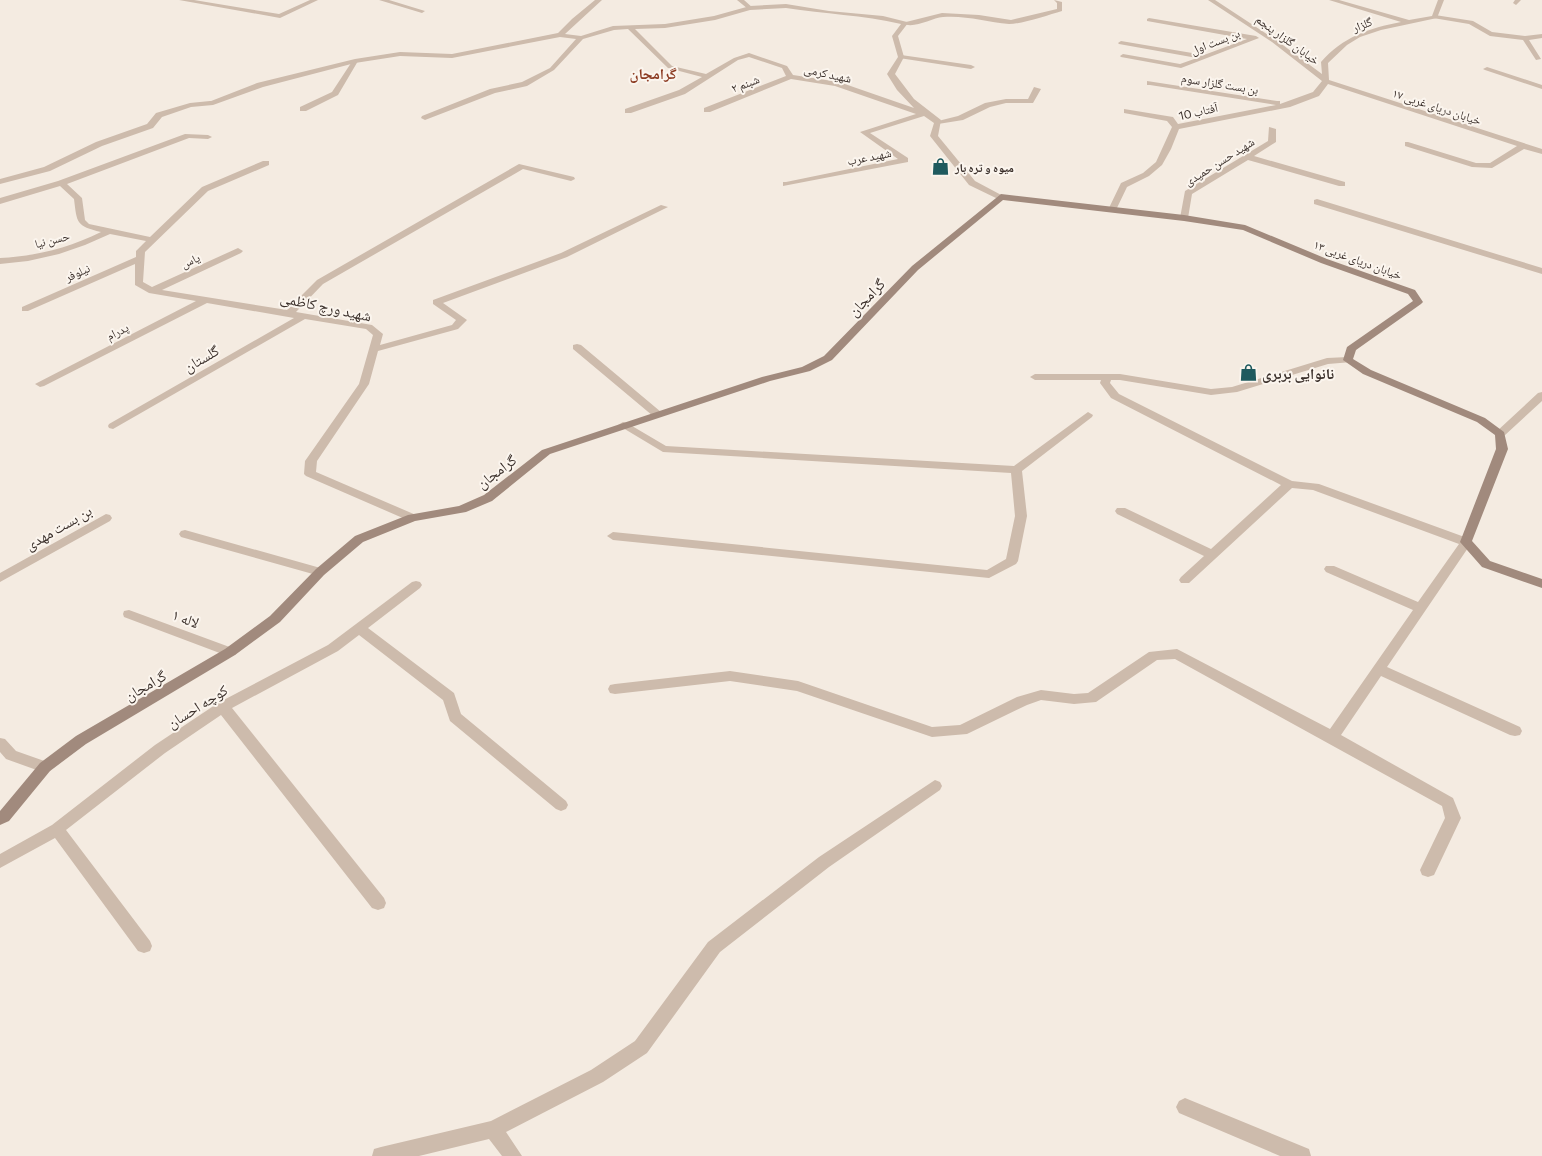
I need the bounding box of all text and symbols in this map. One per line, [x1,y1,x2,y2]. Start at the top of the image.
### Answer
street label: خیابان گلزار پنجم [1252,11,1323,69]
street label: گلزار [1349,14,1374,35]
street label: بن بست اول [1188,25,1242,58]
street label: شهید کرمی [803,61,853,86]
district label: گرامجان [629,64,677,83]
street label: بن بست گلزار سوم [1180,70,1260,98]
street label: شبنم ۲ [729,71,762,97]
street label: خیابان دریای غربی ۱۷ [1390,85,1484,128]
street label: آفتاب 10 [1177,99,1220,124]
street label: شهید حسن حمیدی [1181,134,1257,189]
street label: شهید عرب [846,145,893,169]
shop icon: میوه و تره بار [931,157,951,177]
place label: میوه و تره بار [954,160,1014,175]
street label: حسن نیا [33,228,72,251]
street label: خیابان دریای غربی ۱۳ [1312,237,1404,283]
street label: یاس [178,249,202,272]
street label: نیلوفر [61,260,92,285]
street label: گرامجان [844,274,890,321]
street label: شهید ورچ کاظمی [278,288,373,326]
street label: پدرام [103,319,132,344]
street label: گلستان [180,341,223,377]
shop icon: نانوایی بربری [1238,363,1258,383]
place label: نانوایی بربری [1262,364,1334,383]
street label: گرامجان [473,450,521,493]
street label: بن بست مهدی [21,501,96,555]
street label: لاله ۱ [170,605,202,631]
street label: گرامجان [121,666,170,706]
street label: کوچه احسان [163,680,232,733]

